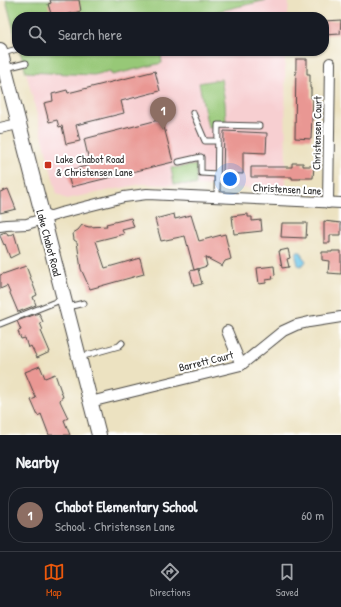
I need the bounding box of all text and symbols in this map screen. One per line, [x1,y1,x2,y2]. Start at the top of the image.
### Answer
search box [12,12,329,56]
icon: search [26,23,48,45]
text: Search here [58,24,122,45]
street label: Christensen Court [309,96,325,170]
pin: 1 [150,97,176,130]
place label: Lake Chabot Road & Christensen Lane [56,152,134,179]
marker: Lake Chabot Road & Christensen Lane [43,160,53,170]
your location [220,169,240,189]
street label: Christensen Lane [252,180,322,198]
street label: Lake Chabot Road [33,208,65,278]
street label: Barrett Court [177,347,235,375]
text: Nearby [16,450,59,473]
text: Chabot Elementary School [55,496,197,517]
text: 1 [28,506,32,524]
text: 60 m [301,506,324,524]
text: School · Christensen Lane [55,517,175,535]
tab: Map [43,561,65,599]
tab: Directions [150,561,191,599]
tab: Saved [276,561,298,599]

